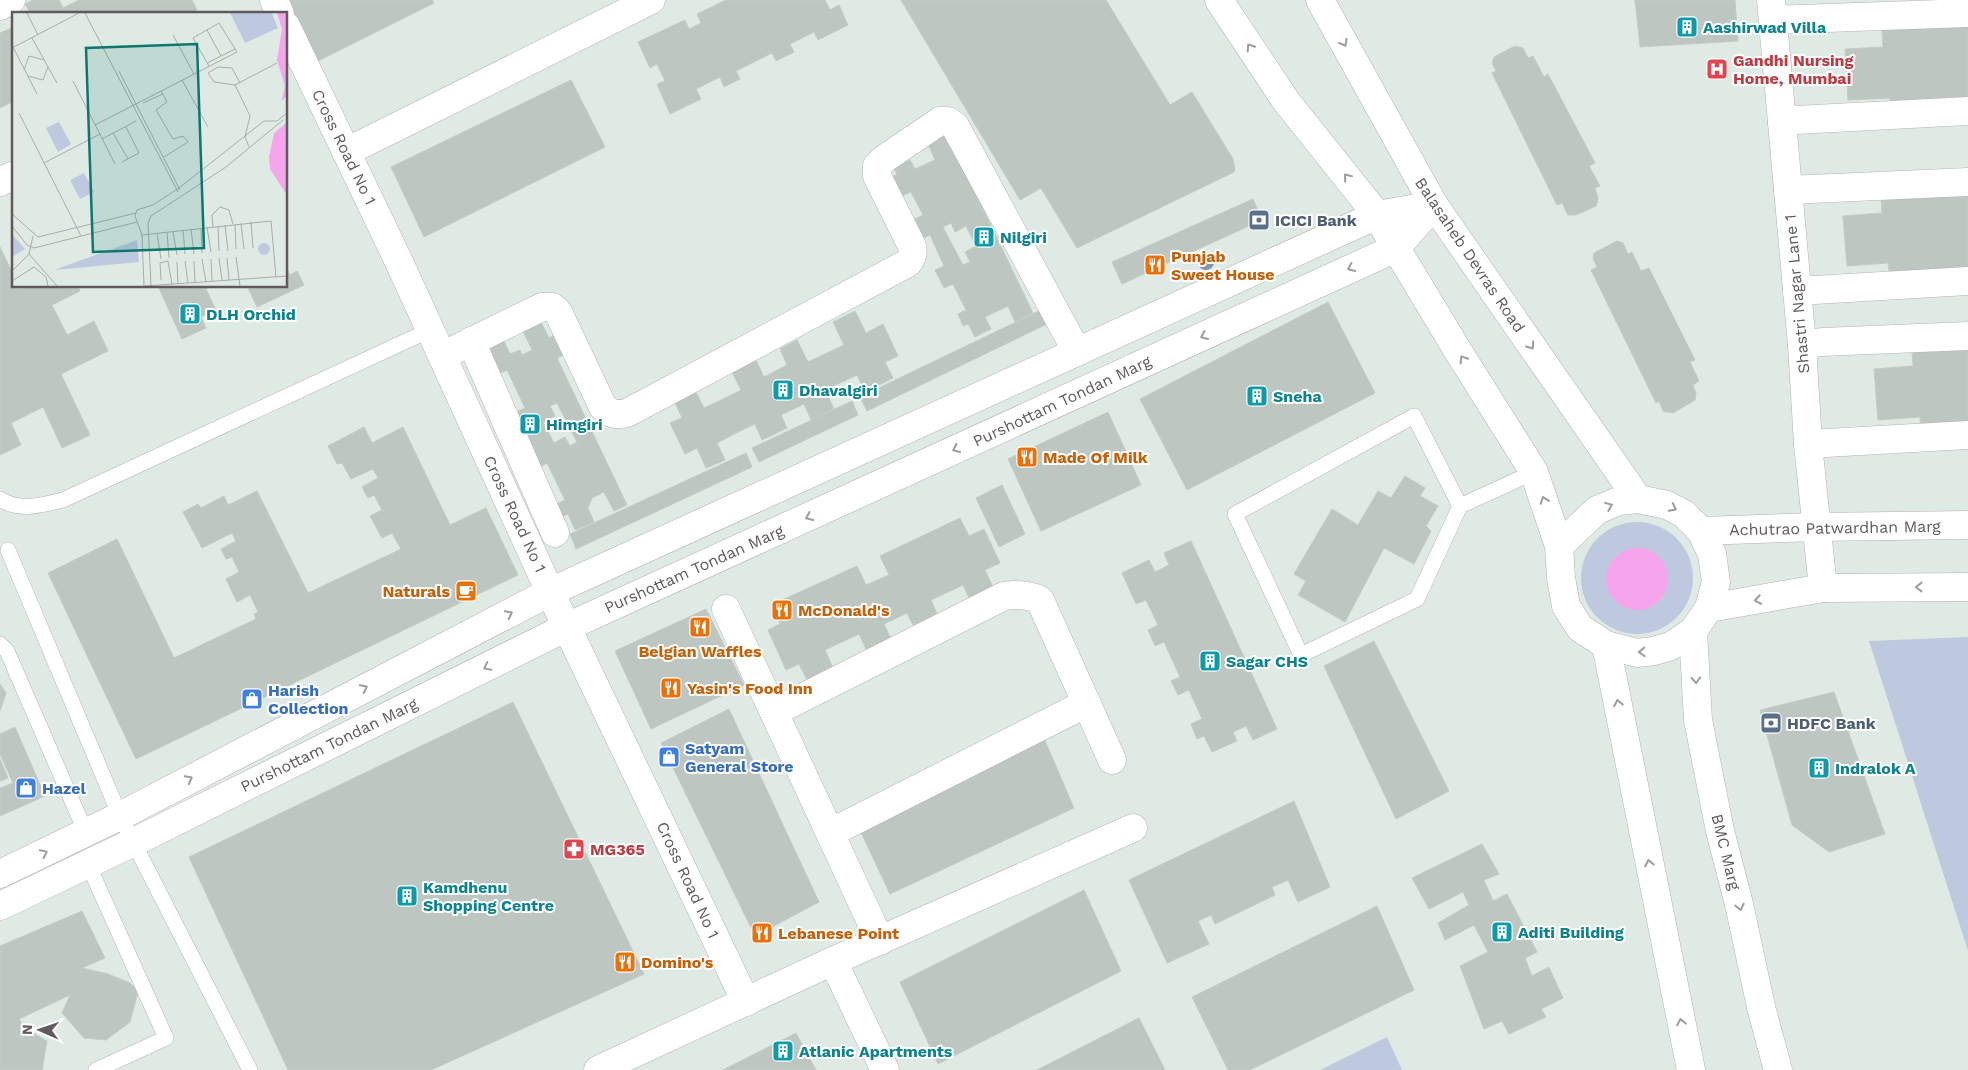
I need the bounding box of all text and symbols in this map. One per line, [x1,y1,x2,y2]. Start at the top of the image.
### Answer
inset map [12,12,288,288]
building icon: Aashirwad Villa [1675,15,1699,39]
place label: Aashirwad Villa [1703,18,1827,37]
one-way arrow [1338,37,1348,46]
one-way arrow [1247,43,1256,52]
place label: Gandhi Nursing Home, Mumbai [1733,51,1853,88]
hospital icon: Gandhi Nursing Home, Mumbai [1705,57,1729,81]
street label: Cross Road No 1 [308,86,380,208]
one-way arrow [1343,173,1352,182]
street label: Balasaheb Devras Road [1411,174,1529,336]
bank icon: ICICI Bank [1247,208,1271,232]
place label: ICICI Bank [1275,211,1357,230]
street label: Shastri Nagar Lane 1 [1781,214,1813,374]
building icon: Nilgiri [972,225,996,249]
place label: Nilgiri [1000,228,1047,247]
place label: Punjab Sweet House [1171,247,1275,284]
restaurant icon: Punjab Sweet House [1143,253,1167,277]
one-way arrow [1347,262,1356,273]
building icon: DLH Orchid [178,302,202,326]
place label: DLH Orchid [206,305,296,324]
one-way arrow [1200,330,1209,341]
one-way arrow [1525,340,1534,350]
street label: Purshottam Tondan Marg [970,351,1155,451]
one-way arrow [1460,356,1470,365]
building icon: Dhavalgiri [771,378,795,402]
place label: Dhavalgiri [799,381,878,400]
building icon: Sneha [1245,384,1269,408]
place label: Sneha [1273,387,1322,406]
building icon: Himgiri [518,412,542,436]
place label: Himgiri [546,415,603,434]
one-way arrow [952,443,961,454]
restaurant icon: Made Of Milk [1015,445,1039,469]
place label: Made Of Milk [1043,448,1148,467]
street label: Cross Road No 1 [480,453,550,575]
one-way arrow [1539,496,1549,505]
one-way arrow [1604,501,1613,512]
one-way arrow [1668,502,1677,512]
one-way arrow [805,510,814,521]
street label: Achutrao Patwardhan Marg [1729,517,1941,539]
street label: Purshottam Tondan Marg [601,521,787,617]
cafe icon: Naturals [454,579,478,603]
place label: Naturals [383,582,450,601]
one-way arrow [1915,582,1923,592]
one-way arrow [1753,594,1762,604]
restaurant icon: McDonald's [770,598,794,622]
place label: McDonald's [798,601,890,620]
one-way arrow [503,610,512,620]
restaurant icon: Belgian Waffles [688,615,712,639]
place label: Belgian Waffles [638,642,762,661]
one-way arrow [1638,647,1646,657]
building icon: Sagar CHS [1198,649,1222,673]
place label: Sagar CHS [1226,652,1308,671]
one-way arrow [483,660,492,671]
restaurant icon: Yasin's Food Inn [659,676,683,700]
one-way arrow [1690,676,1701,684]
place label: Yasin's Food Inn [687,679,813,698]
place label: Harish Collection [268,681,348,718]
one-way arrow [359,684,368,694]
shop icon: Harish Collection [240,687,264,711]
street label: Purshottam Tondan Marg [237,694,421,796]
one-way arrow [1613,699,1623,708]
bank icon: HDFC Bank [1759,711,1783,735]
place label: HDFC Bank [1787,714,1876,733]
place label: Satyam General Store [685,739,794,776]
shop icon: Satyam General Store [657,745,681,769]
building icon: Indralok A [1807,756,1831,780]
place label: Indralok A [1835,759,1916,778]
one-way arrow [184,775,193,785]
shop icon: Hazel [14,776,38,800]
place label: Hazel [42,779,87,798]
street label: BMC Marg [1707,812,1745,893]
street label: Cross Road No 1 [653,819,723,941]
pharmacy icon: MG365 [562,837,586,861]
place label: MG365 [590,840,645,859]
one-way arrow [39,848,48,859]
one-way arrow [1645,858,1655,867]
place label: Kamdhenu Shopping Centre [423,878,554,915]
building icon: Kamdhenu Shopping Centre [395,884,419,908]
one-way arrow [1734,903,1744,912]
building icon: Aditi Building [1490,920,1514,944]
restaurant icon: Lebanese Point [750,921,774,945]
place label: Aditi Building [1518,923,1624,942]
place label: Lebanese Point [778,924,899,943]
restaurant icon: Domino's [613,950,637,974]
place label: Domino's [641,953,714,972]
north arrow [15,1005,65,1055]
one-way arrow [1676,1018,1687,1027]
text: N [19,1024,35,1035]
building icon: Atlanic Apartments [771,1039,795,1063]
place label: Atlanic Apartments [799,1042,953,1061]

